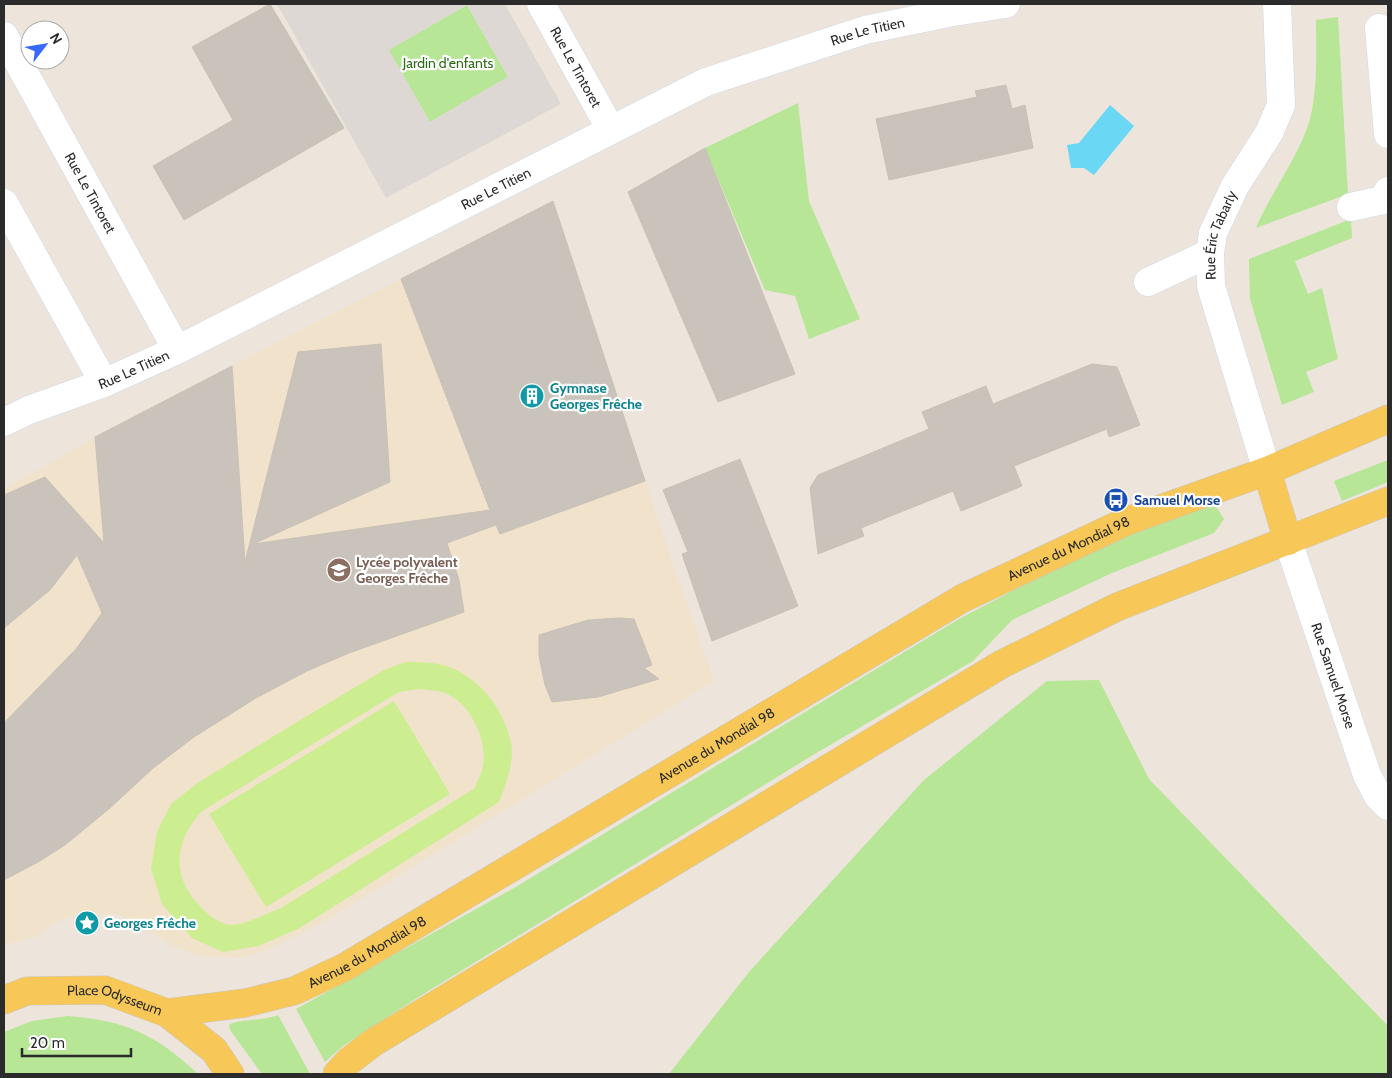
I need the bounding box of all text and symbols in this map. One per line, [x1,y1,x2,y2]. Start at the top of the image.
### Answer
street label: Rue Le Titien [828,13,906,50]
north arrow [20,20,70,70]
street label: Rue Le Tintoret [546,23,606,111]
text: N [46,29,66,47]
park label: Jardin d'enfants [402,54,493,72]
street label: Rue Le Tintoret [61,149,120,237]
street label: Rue Le Titien [458,163,534,214]
street label: Rue Éric Tabarly [1201,187,1241,280]
street label: Rue Le Titien [96,346,172,393]
place label: Gymnase Georges Frêche [550,379,642,413]
building icon: Gymnase Georges Frêche [519,383,545,409]
bus stop icon: Samuel Morse [1103,487,1129,513]
place label: Samuel Morse [1134,491,1220,509]
street label: Avenue du Mondial 98 [1005,512,1133,585]
place label: Lycée polyvalent Georges Frêche [356,553,458,587]
school or university icon: Lycée polyvalent Georges Frêche [326,557,352,583]
street label: Rue Samuel Morse [1307,620,1360,731]
street label: Avenue du Mondial 98 [655,703,778,787]
place icon: Georges Frêche [74,910,100,936]
street label: Avenue du Mondial 98 [305,912,429,992]
place label: Georges Frêche [104,914,196,932]
street label: Place Odysseum [67,980,165,1019]
scale bar [22,1026,131,1058]
text: 20 m [30,1034,65,1052]

